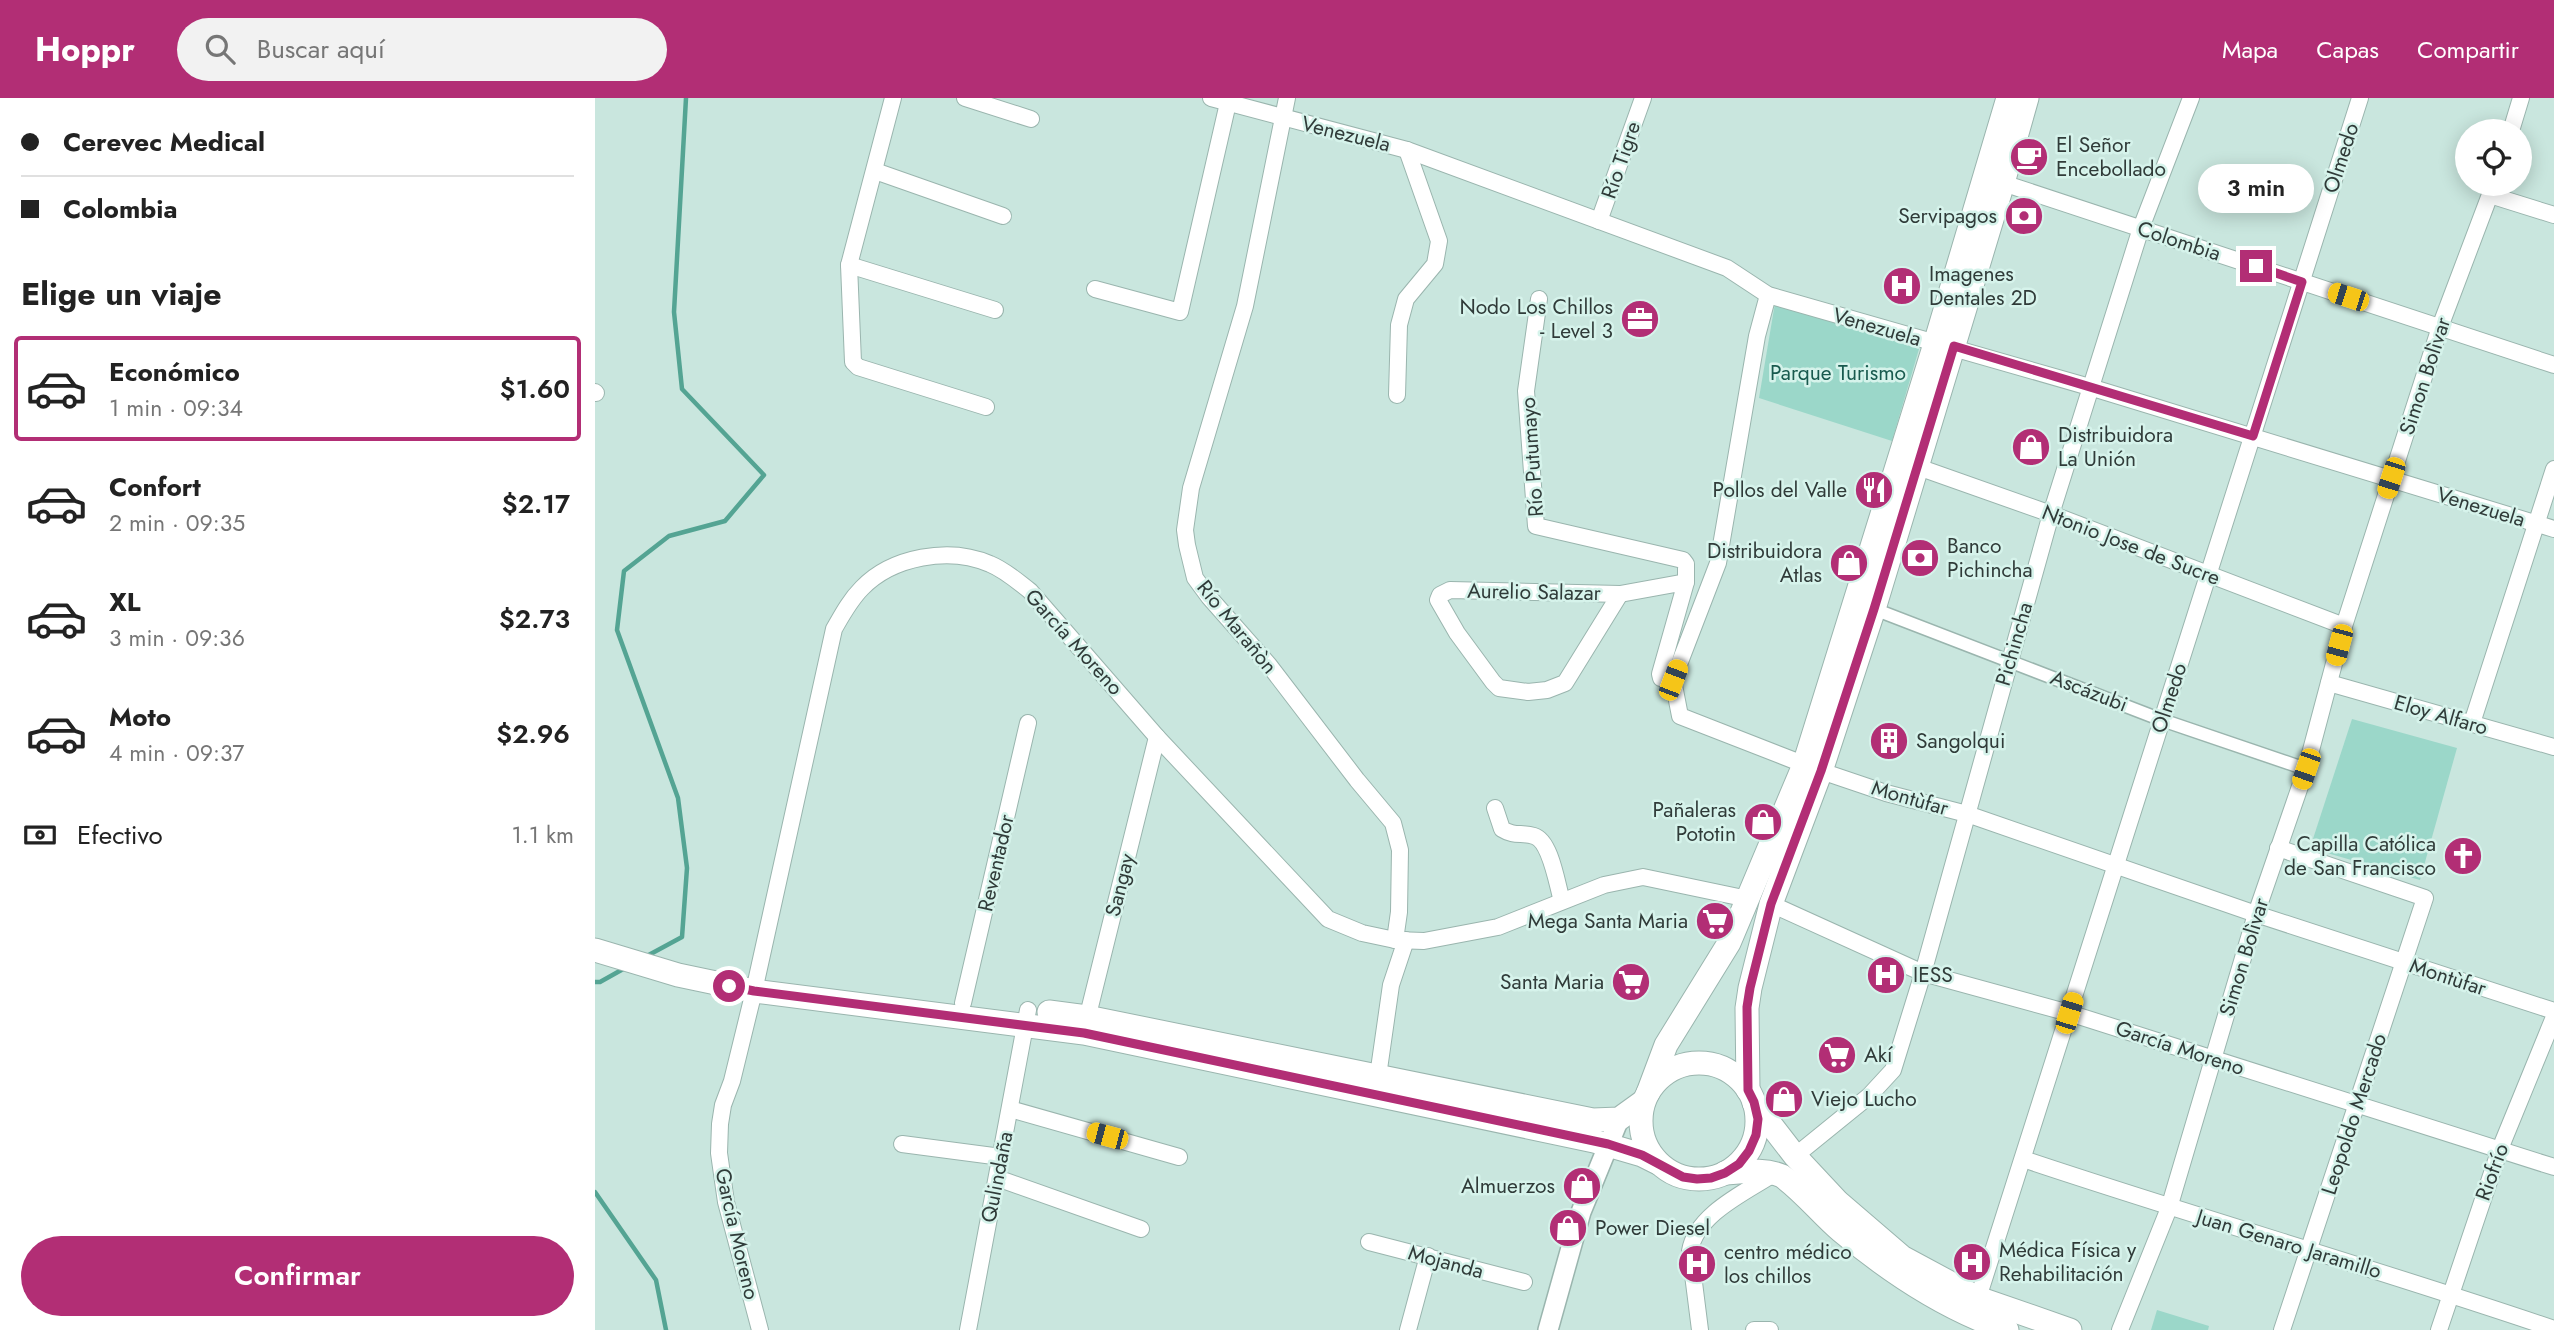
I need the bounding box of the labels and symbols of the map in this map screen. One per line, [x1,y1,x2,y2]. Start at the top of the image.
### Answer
street label: Venezuela [1298,108,1394,160]
street label: Río Tigre [1594,117,1648,203]
street label: Olmedo [2316,119,2366,197]
place label: El Señor Encebollado [2056,130,2166,184]
cafe icon: El Señor Encebollado [2008,136,2050,178]
callout: 3 min [2198,164,2314,214]
bank icon: Servipagos [2003,195,2045,237]
place label: Servipagos [1898,201,1997,231]
street label: Colombia [2133,213,2225,269]
route end [2240,250,2272,282]
place label: Imagenes Dentales 2D [1929,259,2037,313]
hospital icon: Imagenes Dentales 2D [1881,265,1923,307]
car [2325,281,2372,313]
place label: Nodo Los Chillos - Level 3 [1459,292,1613,346]
office icon: Nodo Los Chillos - Level 3 [1619,298,1661,340]
street label: Venezuela [1829,300,1925,354]
street label: Simon Bolìvar [2392,313,2458,439]
park label: Parque Turismo [1770,358,1906,388]
street label: Río Putumayo [1513,396,1551,518]
place label: Distribuidora La Unión [2058,420,2173,474]
shop icon: Distribuidora La Unión [2010,426,2052,468]
car [2375,455,2408,501]
restaurant icon: Pollos del Valle [1853,469,1895,511]
place label: Pollos del Valle [1713,475,1847,505]
street label: Venezuela [2433,479,2529,535]
street label: Ntonio Jose de Sucre [2038,497,2225,593]
place label: Banco Pichincha [1947,531,2033,585]
place label: Distribuidora Atlas [1707,536,1822,590]
bank icon: Banco Pichincha [1899,537,1941,579]
shop icon: Distribuidora Atlas [1828,542,1870,584]
street label: Río Marañòn [1190,574,1284,680]
street label: Aurelio Salazar [1467,576,1602,608]
street label: García Moreno [1018,582,1130,702]
street label: Pichincha [1988,599,2040,689]
car [2324,622,2355,668]
car [1656,657,1691,703]
street label: Olmedo [2144,659,2194,737]
street label: Ascázubi [2046,663,2132,719]
street label: Eloy Alfaro [2391,687,2491,743]
building icon: Sangolqui [1868,720,1910,762]
place label: Sangolqui [1916,726,2005,756]
car [2290,746,2323,792]
street label: Montùfar [1868,773,1953,824]
place label: Pañaleras Pototin [1652,795,1736,849]
shop icon: Pañaleras Pototin [1742,801,1784,843]
street label: Reventador [970,811,1022,915]
place label: Capilla Católica de San Francisco [2284,829,2436,883]
church icon: Capilla Católica de San Francisco [2442,835,2484,877]
street label: Sangay [1098,850,1142,920]
street label: Simon Bolìvar [2212,893,2276,1020]
supermarket icon: Mega Santa Maria [1694,900,1736,942]
place label: Mega Santa Maria [1528,906,1688,936]
street label: Montùfar [2406,951,2491,1004]
hospital icon: IESS [1865,954,1907,996]
place label: IESS [1913,960,1953,990]
supermarket icon: Santa Maria [1610,961,1652,1003]
place label: Santa Maria [1500,967,1604,997]
route start [713,970,745,1002]
car [2053,990,2086,1036]
street label: García Moreno [2112,1013,2248,1083]
street label: Leopoldo Mercado [2314,1029,2394,1199]
supermarket icon: Akí [1816,1034,1858,1076]
place label: Akí [1864,1040,1894,1070]
shop icon: Viejo Lucho [1763,1078,1805,1120]
place label: Viejo Lucho [1811,1084,1917,1114]
car [1084,1120,1131,1152]
street label: Qulindaña [973,1129,1021,1225]
street label: Riofrío [2468,1139,2516,1205]
street label: García Moreno [707,1165,767,1303]
shop icon: Almuerzos [1561,1165,1603,1207]
place label: Almuerzos [1461,1171,1555,1201]
street label: Juan Genaro Jaramillo [2190,1201,2385,1286]
shop icon: Power Diesel [1547,1207,1589,1249]
place label: Power Diesel [1595,1213,1710,1243]
place label: Médica Física y Rehabilitación [1999,1235,2137,1289]
place label: centro médico los chillos [1724,1237,1852,1291]
street label: Mojanda [1405,1238,1487,1286]
hospital icon: Médica Física y Rehabilitación [1951,1241,1993,1283]
hospital icon: centro médico los chillos [1676,1243,1718,1285]

